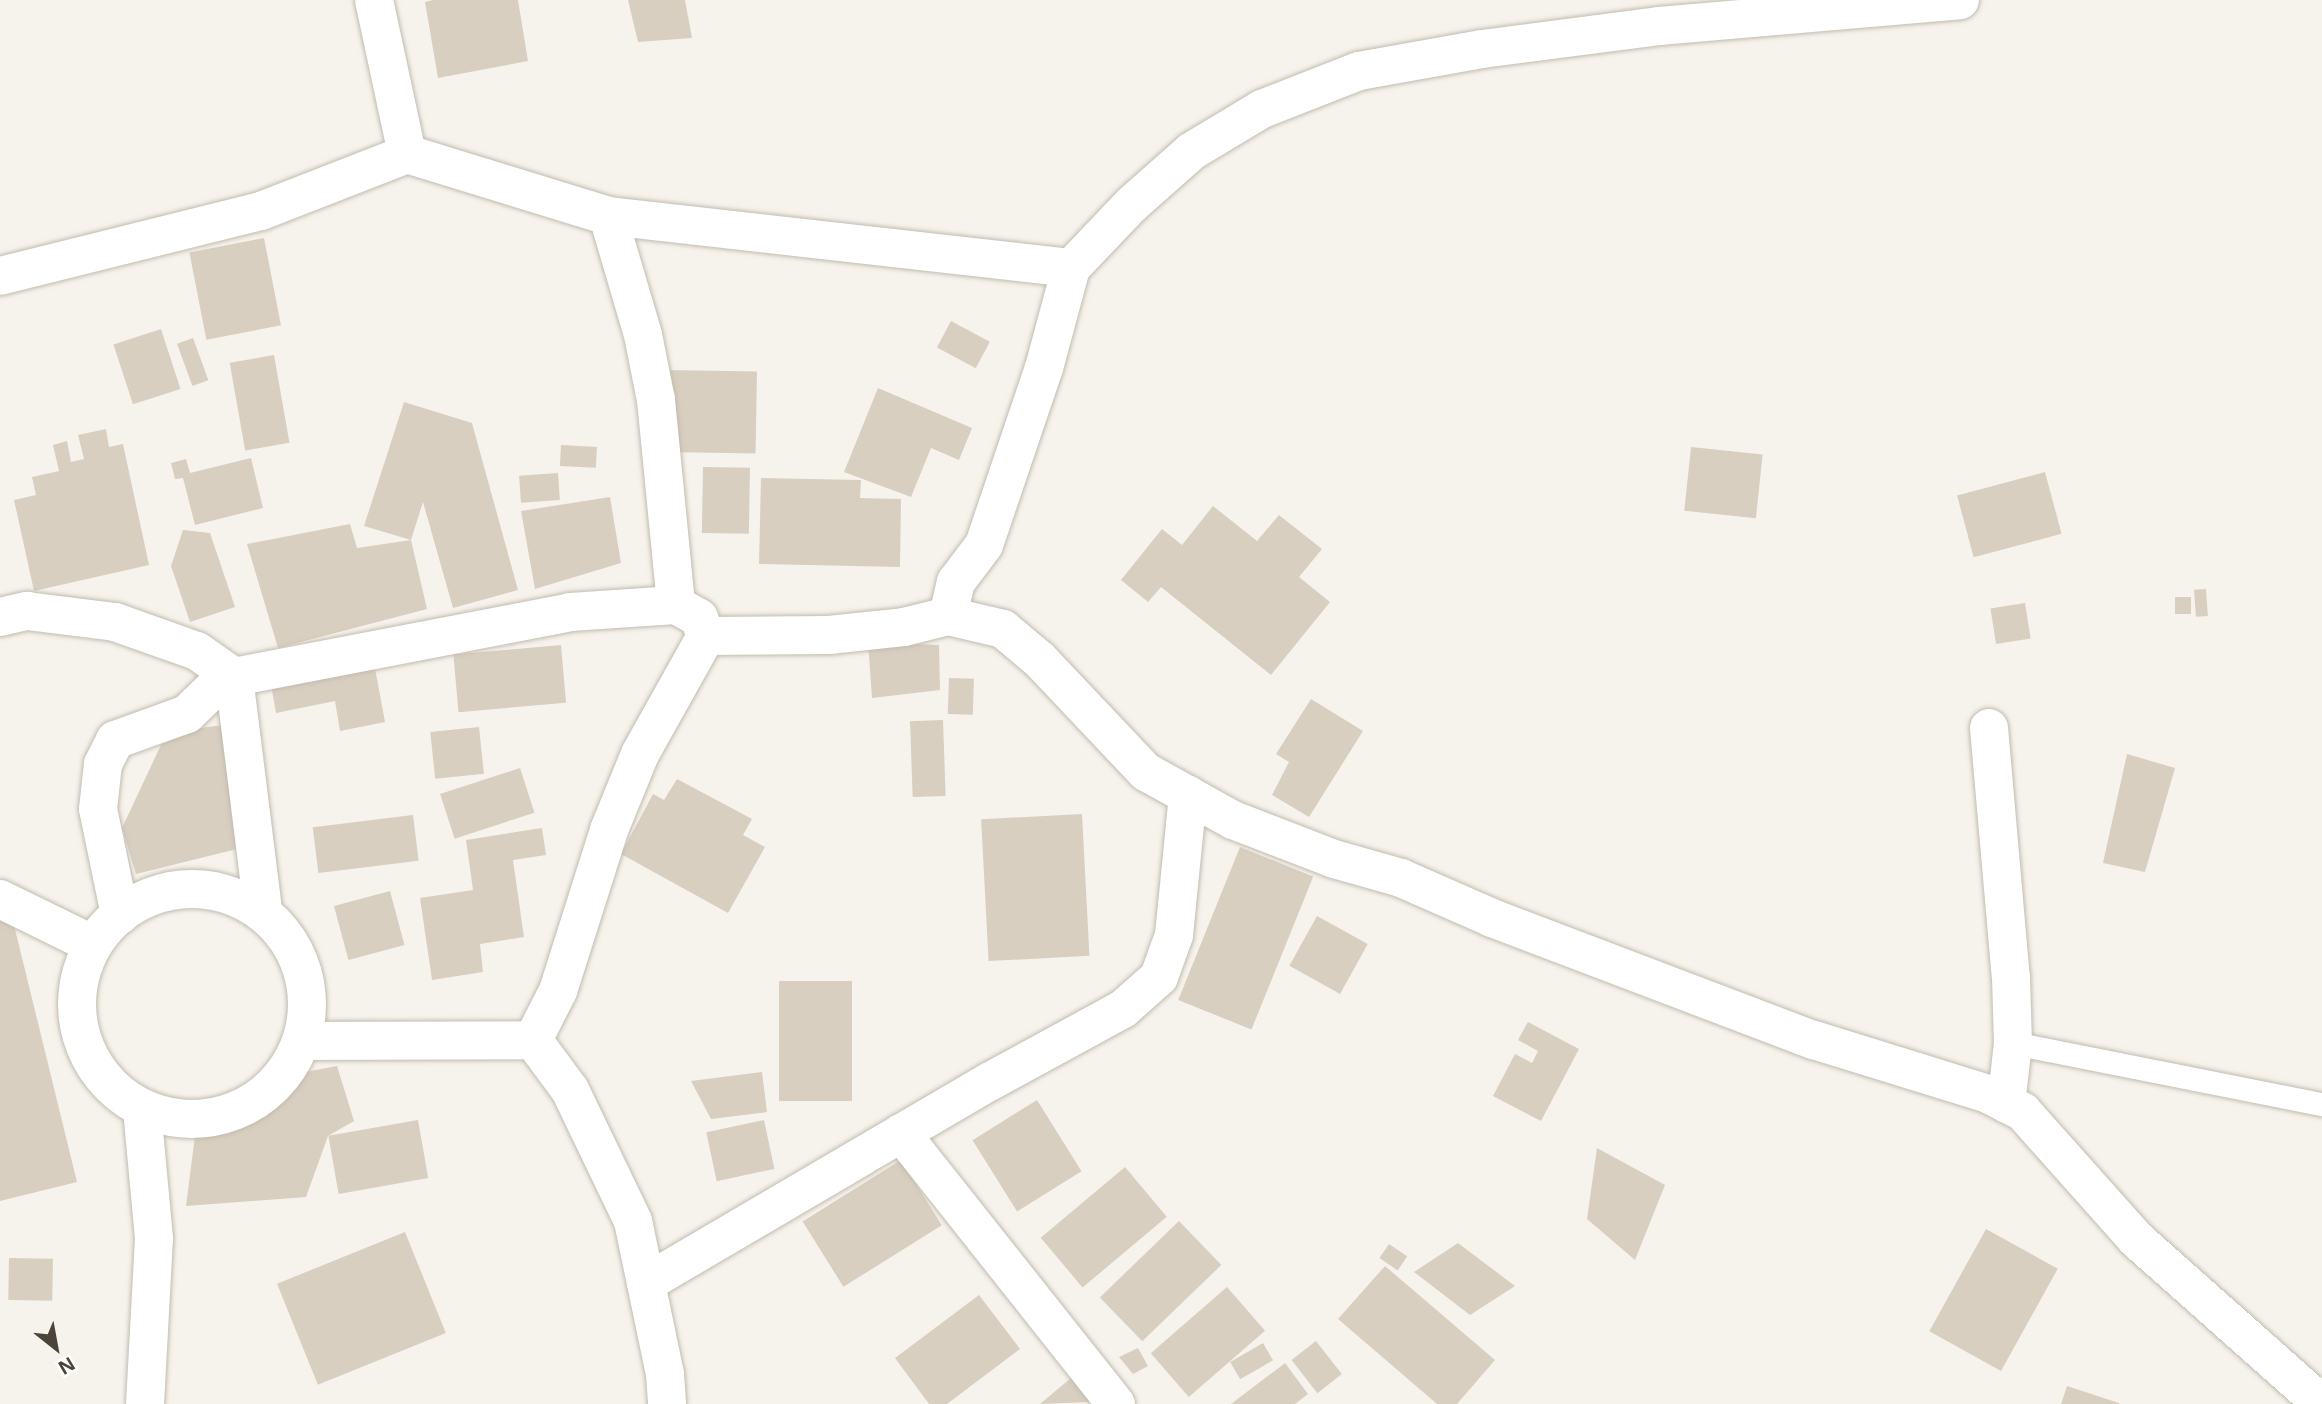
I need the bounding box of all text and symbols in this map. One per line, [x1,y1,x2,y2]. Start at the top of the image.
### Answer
north arrow [21,1313,91,1383]
text: N [54,1351,80,1381]

